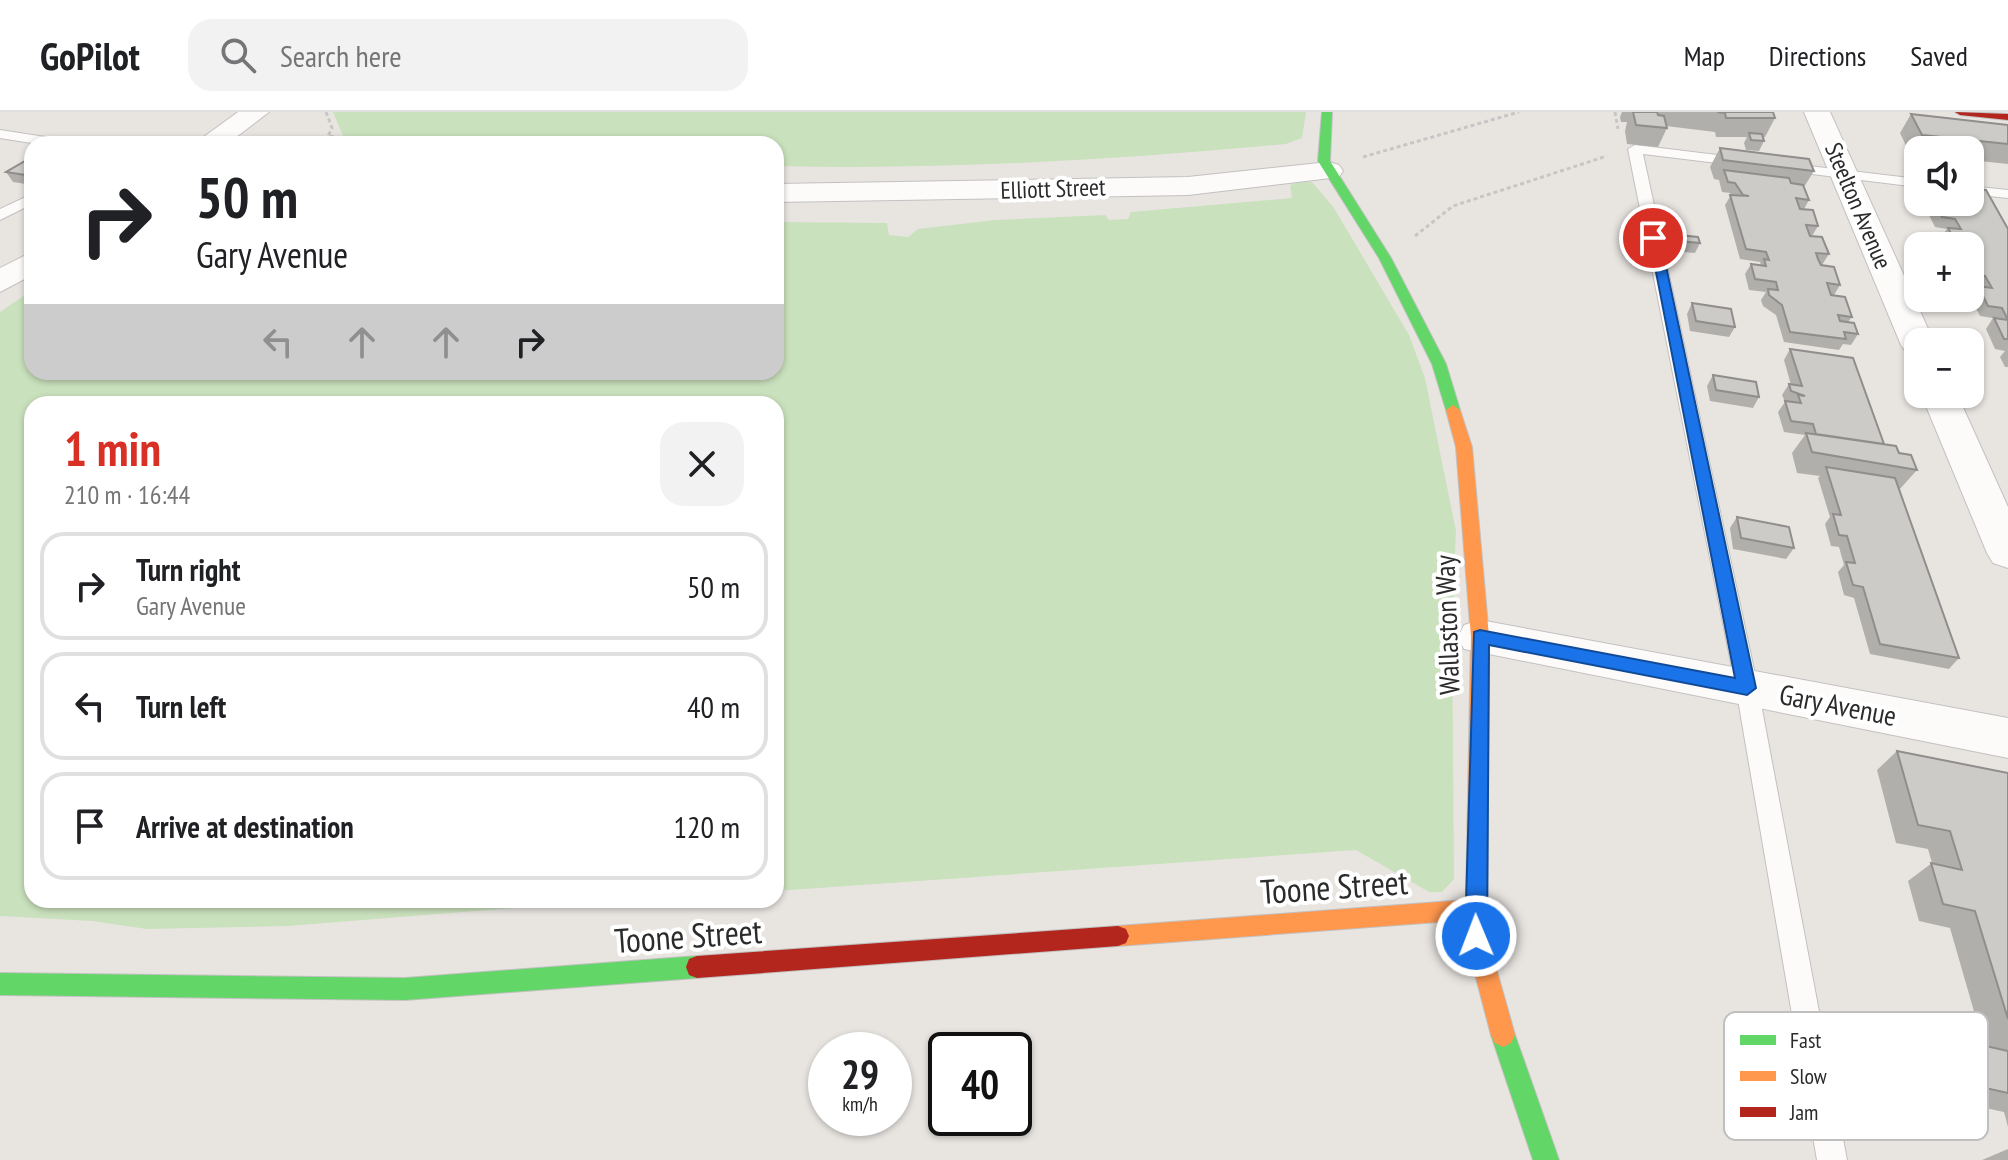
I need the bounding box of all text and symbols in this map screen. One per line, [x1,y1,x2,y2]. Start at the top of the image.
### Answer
search box [188,19,748,91]
text: GoPilot [40,31,140,80]
icon: search [216,33,260,77]
text: Search here [280,36,402,75]
text: Map [1684,37,1725,74]
text: Directions [1769,37,1866,74]
text: Saved [1910,37,1968,74]
map controls [1904,136,1984,408]
button: sound [1904,136,1984,216]
street label: Steelton Avenue [1818,138,1899,274]
text: 50 m [196,161,298,233]
icon: right [64,168,168,272]
street label: Elliott Street [1000,171,1106,206]
pin [1619,204,1687,272]
icon: arrive [1631,216,1675,260]
text: Gary Avenue [196,231,348,278]
button: + [1904,232,1984,312]
icon: left [256,320,300,364]
icon: ahead [340,320,384,364]
icon: ahead [424,320,468,364]
icon: right [508,320,552,364]
button: − [1904,328,1984,408]
text: 1 min [64,417,161,479]
button: close [660,422,744,506]
text: 210 m · 16:44 [64,478,190,511]
text: Turn right [136,550,240,589]
street label: Wallaston Way [1426,554,1467,695]
icon: right [68,564,112,608]
text: 50 m [687,567,740,606]
text: Gary Avenue [136,589,246,622]
street label: Gary Avenue [1776,675,1900,734]
icon: left [68,684,112,728]
text: Turn left [136,687,226,726]
text: 40 m [687,687,740,726]
icon: arrive [68,804,112,848]
text: Arrive at destination [136,807,354,846]
text: 120 m [674,807,740,846]
street label: Toone Street [1259,859,1410,913]
position arrow [1434,894,1518,978]
street label: Toone Street [613,908,764,962]
legend [1724,1012,1988,1140]
text: Fast [1790,1026,1821,1054]
speed limit sign: 40 [928,1032,1032,1136]
text: 29 [841,1048,879,1100]
text: Slow [1790,1062,1827,1090]
text: km/h [842,1091,878,1117]
text: Jam [1789,1098,1818,1126]

